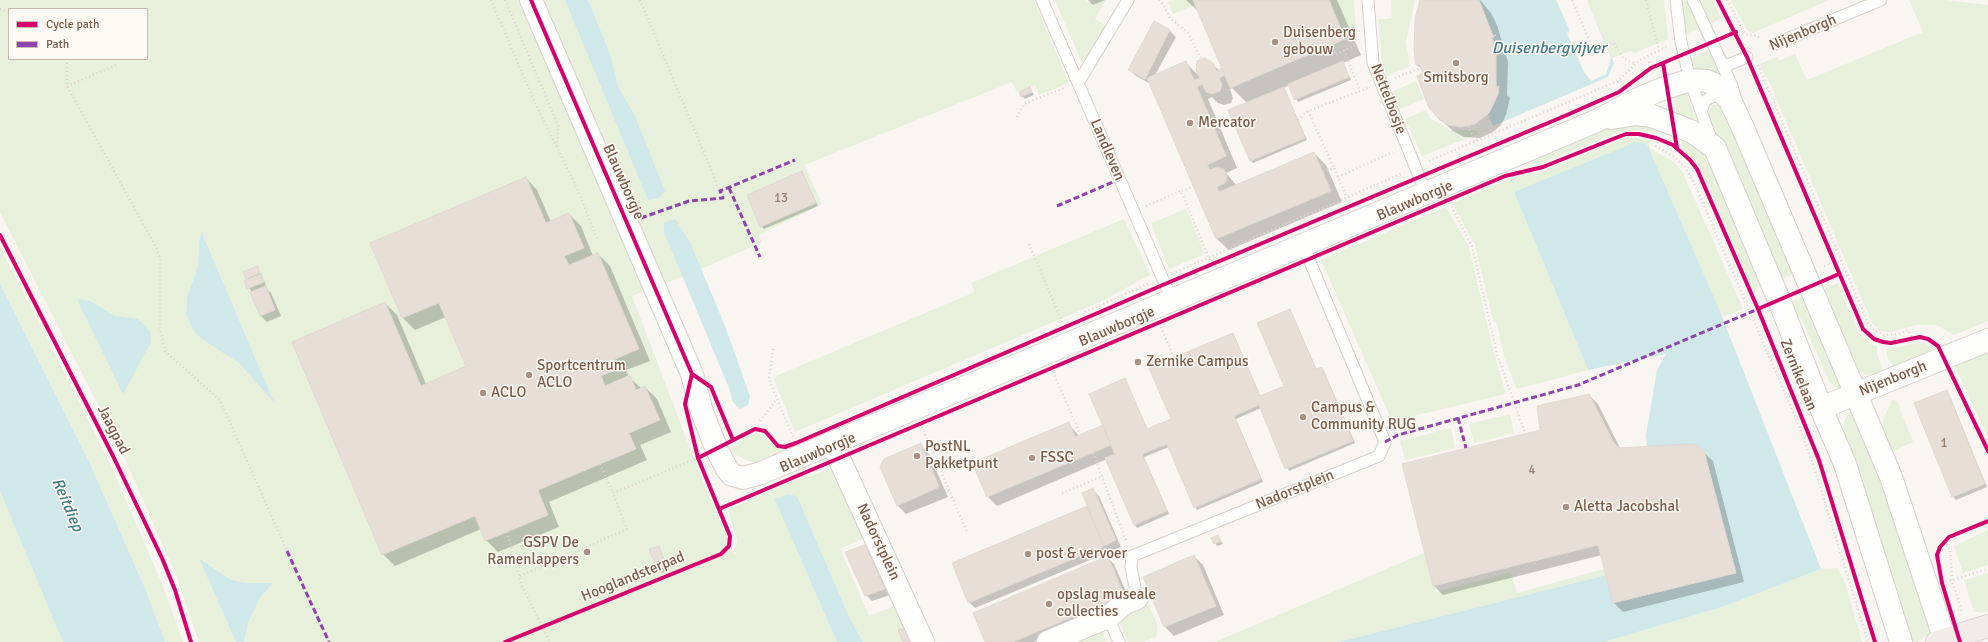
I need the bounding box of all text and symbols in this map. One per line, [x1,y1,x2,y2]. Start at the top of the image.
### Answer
legend [8,8,148,60]
street label: Nijenborgh [1767,11,1839,55]
text: Cycle path [46,17,99,32]
place label: Duisenberg gebouw [1283,24,1356,59]
text: Path [46,37,69,52]
marker: Duisenberg gebouw [1270,37,1280,47]
water label: Duisenbergvijver [1492,39,1606,59]
marker: Smitsborg [1451,58,1461,68]
street label: Nettelbosje [1366,61,1410,137]
place label: Smitsborg [1423,69,1489,87]
place label: Mercator [1198,114,1256,132]
street label: Landleven [1086,116,1128,184]
marker: Mercator [1185,118,1195,128]
street label: Blauwborgje [598,141,648,223]
street label: Blauwborgje [1374,177,1456,225]
house number: 13 [774,191,788,207]
street label: Blauwborgje [1076,303,1158,351]
street label: Zernikelaan [1775,336,1821,414]
place label: Zernike Campus [1146,353,1249,371]
place label: Sportcentrum ACLO [537,357,626,392]
marker: Zernike Campus [1133,357,1143,367]
street label: Nijenborgh [1857,357,1929,401]
marker: Sportcentrum ACLO [524,370,534,380]
place label: ACLO [491,384,526,402]
marker: ACLO [478,388,488,398]
place label: Campus & Community RUG [1311,399,1416,434]
street label: Jaagpad [93,402,133,458]
marker: Campus & Community RUG [1298,412,1308,422]
street label: Blauwborgje [777,429,859,477]
house number: 1 [1940,436,1948,452]
place label: PostNL Pakketpunt [925,438,998,473]
place label: FSSC [1040,449,1073,467]
marker: PostNL Pakketpunt [912,451,922,461]
marker: FSSC [1027,453,1037,463]
house number: 4 [1528,463,1536,479]
street label: Nadorstplein [1253,466,1337,514]
water label: Reitdiep [47,475,87,535]
place label: Aletta Jacobshal [1574,498,1679,516]
street label: Nadorstplein [852,501,904,583]
marker: Aletta Jacobshal [1561,502,1571,512]
place label: GSPV De Ramenlappers [487,534,579,569]
place label: post & vervoer [1036,545,1127,563]
marker: GSPV De Ramenlappers [582,547,592,557]
street label: Hooglandsterpad [579,548,687,606]
marker: post & vervoer [1023,549,1033,559]
place label: opslag museale collecties [1057,586,1156,621]
marker: opslag museale collecties [1044,599,1054,609]

